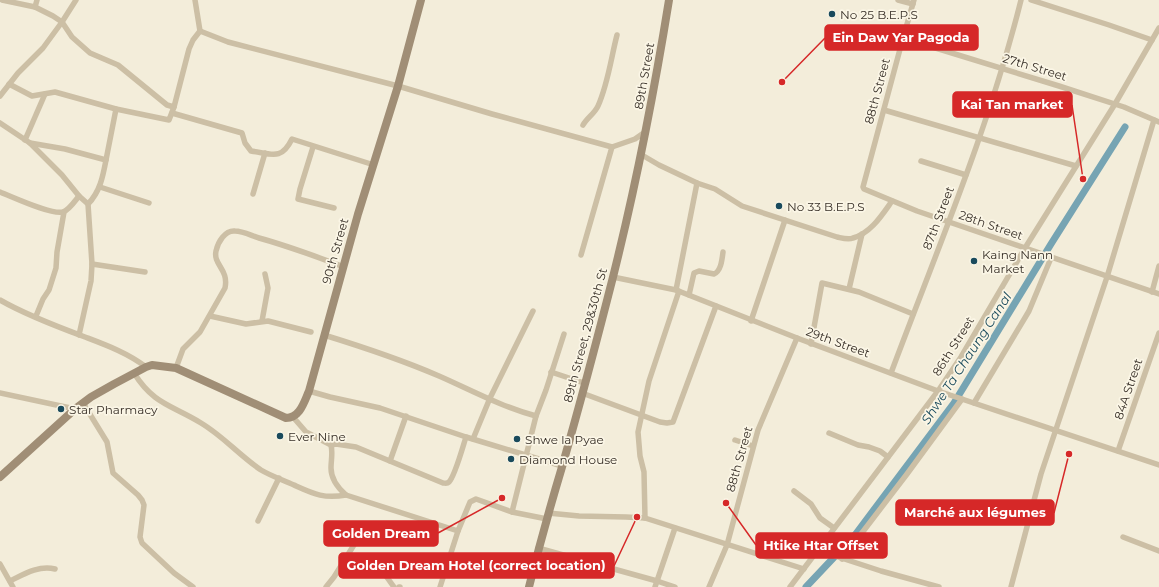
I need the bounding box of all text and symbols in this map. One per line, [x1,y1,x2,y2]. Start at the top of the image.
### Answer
place label: No 25 B.E.P.S [840,7,918,22]
marker: No 25 B.E.P.S [827,9,837,19]
callout: Ein Daw Yar Pagoda [825,25,978,50]
text: Ein Daw Yar Pagoda [832,29,970,45]
street label: 89th Street [631,41,657,111]
street label: 27th Street [1001,50,1069,84]
street label: 88th Street [861,56,893,126]
callout: Kai Tan market [953,92,1072,117]
text: Kai Tan market [961,96,1064,112]
street label: 87th Street [919,184,957,252]
place label: No 33 B.E.P.S [787,199,865,214]
marker: No 33 B.E.P.S [774,201,784,211]
street label: 28th Street [957,207,1025,243]
street label: 90th Street [318,216,352,286]
place label: Kaing Nann Market [982,247,1053,276]
marker: Kaing Nann Market [969,256,979,266]
street label: 89th Street, 29&30th St [560,266,610,404]
water label: Shwe Ta Chaung Canal [917,289,1015,427]
street label: 86th Street [929,313,977,379]
street label: 29th Street [804,324,872,360]
street label: 84A Street [1111,356,1145,422]
place label: Star Pharmacy [69,402,158,417]
marker: Star Pharmacy [56,404,66,414]
street label: 88th Street [722,424,756,494]
place label: Ever Nine [288,429,346,444]
marker: Ever Nine [275,431,285,441]
place label: Shwe la Pyae [525,432,604,447]
marker: Shwe la Pyae [512,434,522,444]
place label: Diamond House [519,452,617,467]
marker: Diamond House [506,454,516,464]
callout: Marché aux légumes [896,500,1054,525]
text: Marché aux légumes [904,504,1046,520]
callout: Golden Dream [324,521,438,546]
text: Golden Dream [332,525,430,541]
callout: Htike Htar Offset [756,533,887,558]
text: Htike Htar Offset [763,537,879,553]
callout: Golden Dream Hotel (correct location) [339,553,614,578]
text: Golden Dream Hotel (correct location) [346,557,606,573]

